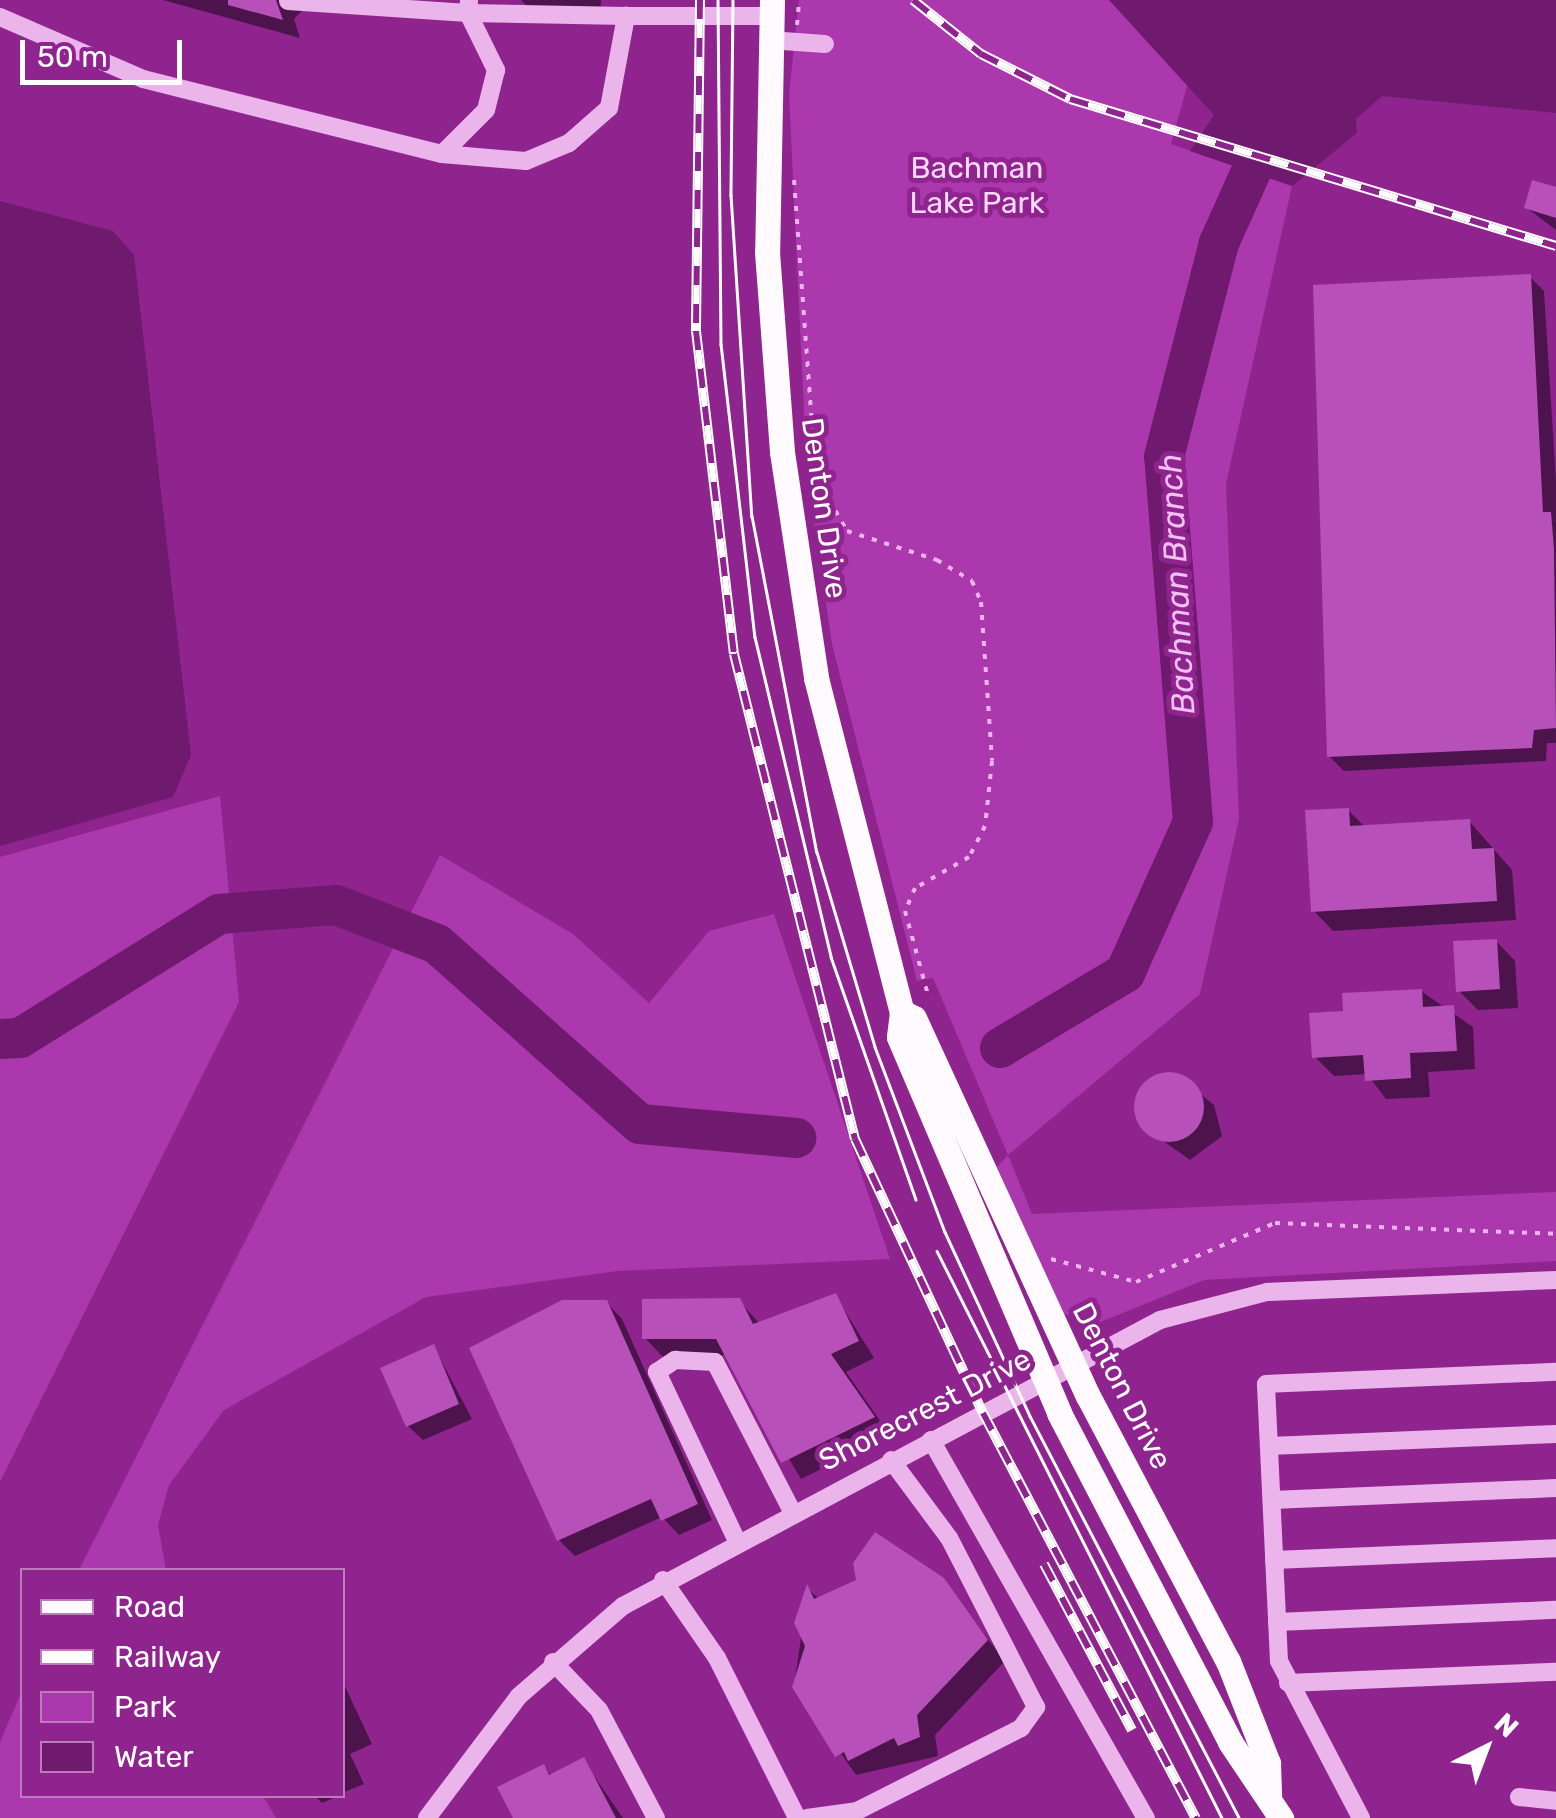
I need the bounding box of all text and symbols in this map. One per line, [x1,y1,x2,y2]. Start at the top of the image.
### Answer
scale bar [25,20,188,82]
text: 50 m [37,39,108,75]
park label: Bachman Lake Park [910,150,1044,220]
street label: Denton Drive [794,415,854,601]
water label: Bachman Branch [1151,453,1203,715]
street label: Denton Drive [1065,1297,1179,1475]
street label: Shorecrest Drive [813,1341,1037,1479]
legend [20,1568,345,1798]
text: Road [114,1589,185,1625]
text: Railway [114,1639,221,1675]
text: Park [114,1689,176,1725]
north arrow [1436,1698,1536,1798]
text: N [1488,1706,1525,1744]
text: Water [114,1739,194,1775]

